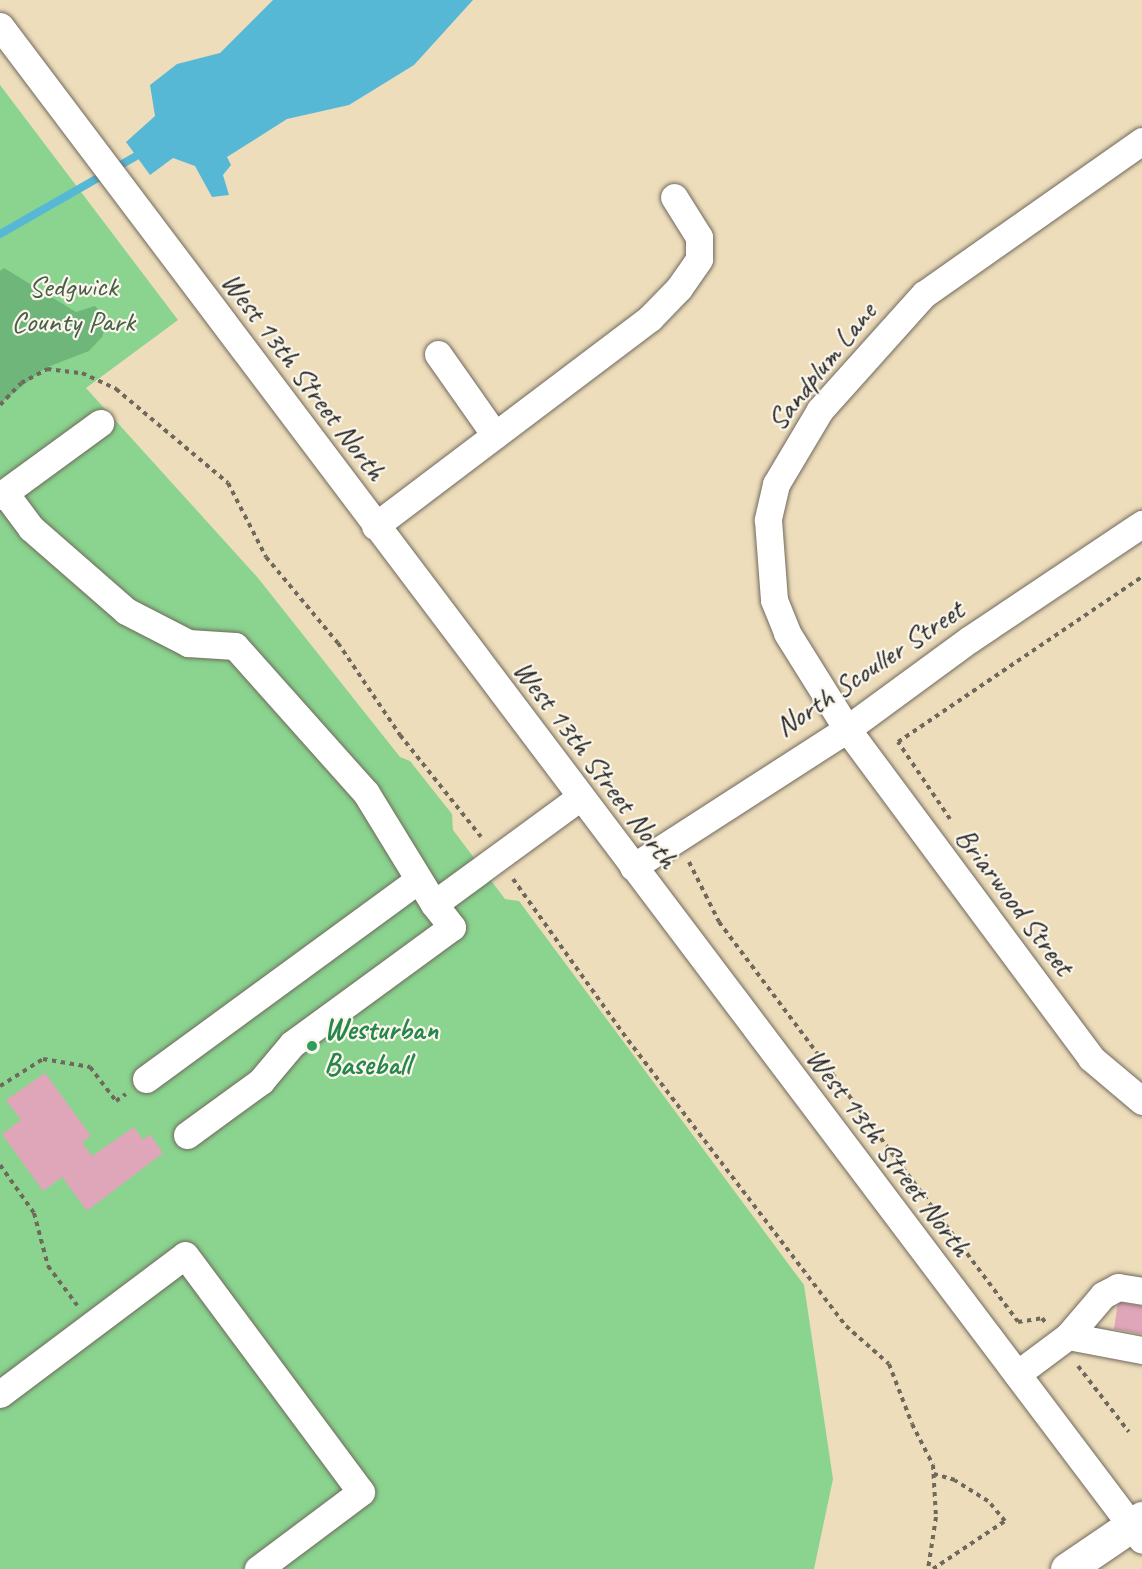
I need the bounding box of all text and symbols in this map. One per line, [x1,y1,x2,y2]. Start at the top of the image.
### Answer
street label: West 13th Street North [214,264,394,488]
park label: Sedgwick County Park [11,268,135,338]
street label: Sandplum Lane [758,294,884,438]
street label: North Scouller Street [768,592,970,744]
street label: West 13th Street North [506,652,686,876]
street label: Briarwood Street [948,820,1082,982]
place label: Westurban Baseball [324,1011,438,1082]
marker: Westurban Baseball [305,1039,319,1053]
street label: West 13th Street North [799,1040,979,1264]

